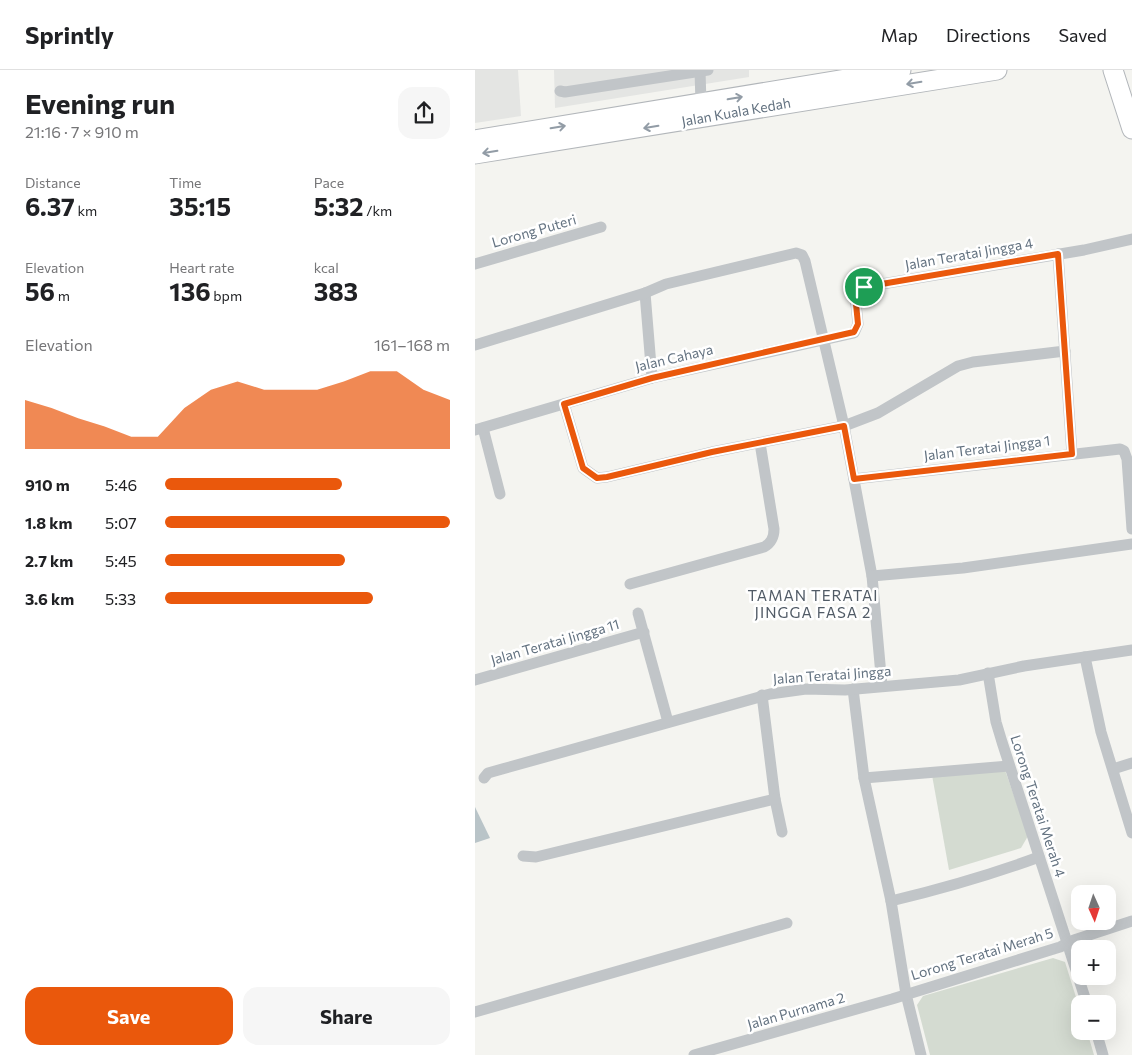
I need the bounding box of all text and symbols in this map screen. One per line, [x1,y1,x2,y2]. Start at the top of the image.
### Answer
text: Sprintly [25,20,114,49]
text: Map [881,24,918,46]
text: Directions [946,24,1030,46]
text: Saved [1058,24,1107,46]
one-way arrow [907,78,923,88]
text: Evening run [25,86,175,120]
button: share [398,87,450,139]
one-way arrow [727,92,743,102]
street label: Jalan Kuala Kedah [680,94,792,129]
text: 21:16 · 7 × 910 m [25,122,139,141]
one-way arrow [549,122,565,132]
one-way arrow [643,122,659,132]
one-way arrow [482,147,498,157]
text: Distance [25,174,81,191]
text: Time [169,174,202,191]
text: Pace [314,174,344,191]
text: 6.37 [25,191,75,221]
text: 35:15 [169,191,231,221]
text: 5:32 [314,191,363,221]
text: km [75,202,97,219]
text: /km [363,202,392,219]
street label: Lorong Puteri [490,210,578,251]
street label: Jalan Teratai Jingga 4 [904,234,1035,273]
text: Elevation [25,259,84,276]
text: Heart rate [169,259,234,276]
text: kcal [314,259,339,276]
pin [843,266,885,308]
icon: arrive [850,273,878,301]
text: 56 [25,276,55,306]
text: 136 [169,276,211,306]
text: 383 [314,276,358,306]
text: m [55,287,70,304]
text: bpm [211,287,242,304]
text: Elevation [25,335,93,354]
text: 161–168 m [374,335,450,354]
street label: Jalan Cahaya [633,340,715,375]
street label: Jalan Teratai Jingga 1 [923,431,1051,464]
text: 910 m [25,475,70,494]
text: 5:46 [105,475,137,494]
text: 1.8 km [25,513,72,532]
text: 5:07 [105,513,137,532]
text: 2.7 km [25,551,73,570]
text: 5:45 [105,551,137,570]
district label: TAMAN TERATAI JINGGA FASA 2 [747,586,879,621]
text: 3.6 km [25,589,74,608]
text: 5:33 [105,589,136,608]
street label: Jalan Teratai Jingga 11 [489,615,621,668]
street label: Jalan Teratai Jingga [772,662,892,687]
street label: Lorong Teratai Merah 4 [1007,733,1070,880]
north arrow [1071,885,1116,930]
map controls [1071,885,1116,1040]
street label: Lorong Teratai Merah 5 [909,924,1055,983]
button: + [1071,940,1116,985]
button: Save [25,987,233,1045]
button: Share [243,987,450,1045]
street label: Jalan Purnama 2 [745,988,847,1033]
button: − [1071,995,1116,1040]

